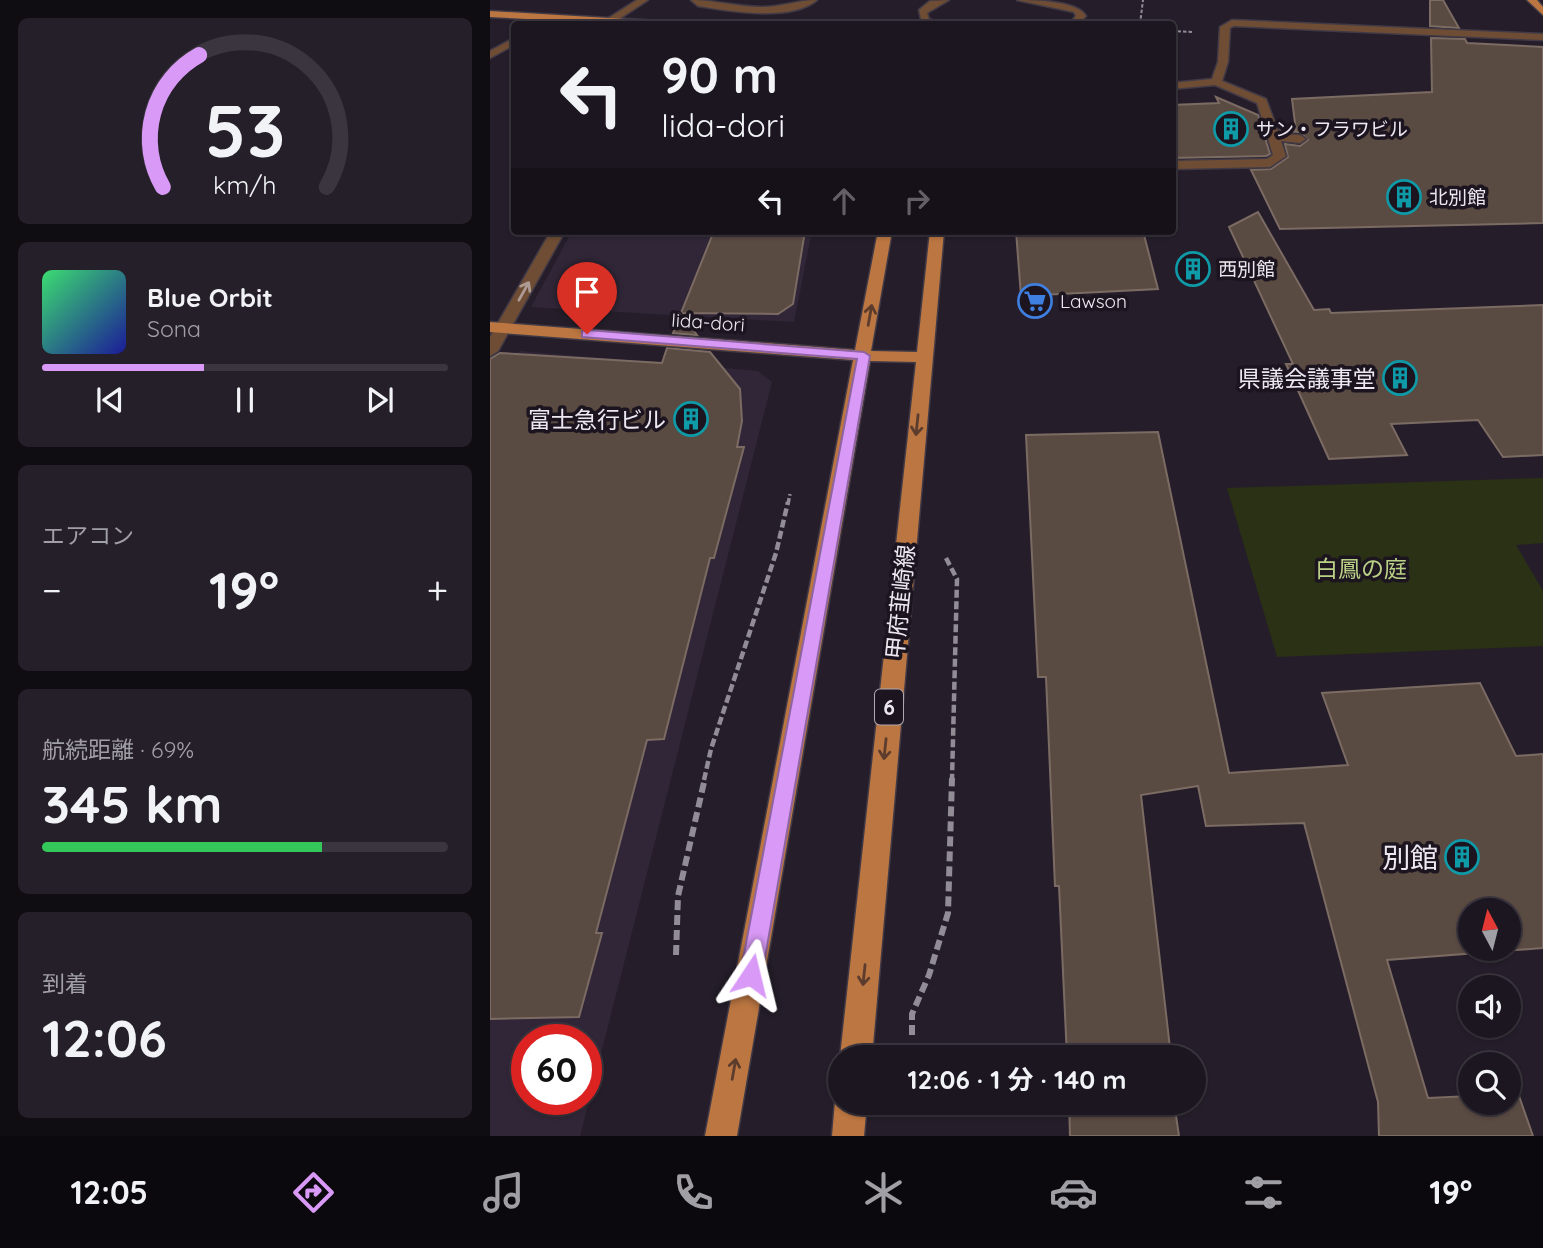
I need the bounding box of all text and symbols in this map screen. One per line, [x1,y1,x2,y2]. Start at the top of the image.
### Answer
text: 90 m [661,44,778,105]
icon: left [546,49,637,140]
text: 53 [204,84,286,175]
text: Iida-dori [661,105,785,145]
building icon: サン・フラワビル [1212,110,1250,148]
place label: サン・フラワビル [1256,117,1408,141]
text: km/h [213,169,277,200]
building icon: 北別館 [1385,178,1423,216]
icon: left [752,182,790,220]
icon: ahead [825,182,863,220]
icon: right [898,182,936,220]
place label: 北別館 [1429,185,1486,209]
building icon: 西別館 [1174,250,1212,288]
place label: 西別館 [1218,257,1275,281]
pin [557,262,617,334]
icon: arrive [568,273,606,311]
text: Blue Orbit [147,281,273,314]
one-way arrow [517,282,531,302]
supermarket icon: Lawson [1016,282,1054,320]
place label: Lawson [1060,289,1127,313]
one-way arrow [864,304,877,327]
street label: Iida-dori [670,307,746,337]
text: Sona [147,314,201,343]
building icon: 県議会議事堂 [1381,359,1419,397]
place label: 県議会議事堂 [1238,364,1376,393]
icon: previous [91,381,129,419]
icon: pause [226,381,264,419]
icon: next [361,381,399,419]
building icon: 富士急行ビル [672,400,710,438]
place label: 富士急行ビル [528,405,666,434]
one-way arrow [910,413,923,435]
text: エアコン [42,521,134,550]
street label: 甲府韮崎線 [880,543,920,661]
park label: 白鳳の庭 [1315,554,1407,583]
text: 19° [209,557,279,622]
text: − [42,566,62,614]
text: + [427,566,448,614]
road number: 6 [875,690,903,724]
text: 航続距離 · 69% [42,735,194,764]
one-way arrow [879,737,892,759]
text: 345 km [42,771,223,836]
building icon: 別館 [1443,838,1481,876]
place label: 別館 [1382,840,1438,875]
north arrow [1458,898,1521,961]
map controls [1458,898,1521,1115]
position arrow [714,938,788,1012]
one-way arrow [857,963,870,986]
text: 到着 [42,969,88,998]
button: sound [1458,975,1521,1038]
text: 12:06 [42,1005,167,1070]
speed limit sign: 60 [511,1024,602,1115]
button: search [1458,1052,1521,1115]
one-way arrow [727,1058,741,1081]
text: 12:06 · 1 分 · 140 m [907,1063,1127,1096]
icon: directions [289,1168,338,1217]
icon: music [479,1168,528,1217]
icon: phone [669,1168,718,1217]
icon: climate [859,1168,908,1217]
icon: car [1049,1168,1098,1217]
icon: filters [1239,1168,1288,1217]
text: 12:05 [71,1172,148,1212]
text: 19° [1429,1172,1472,1212]

